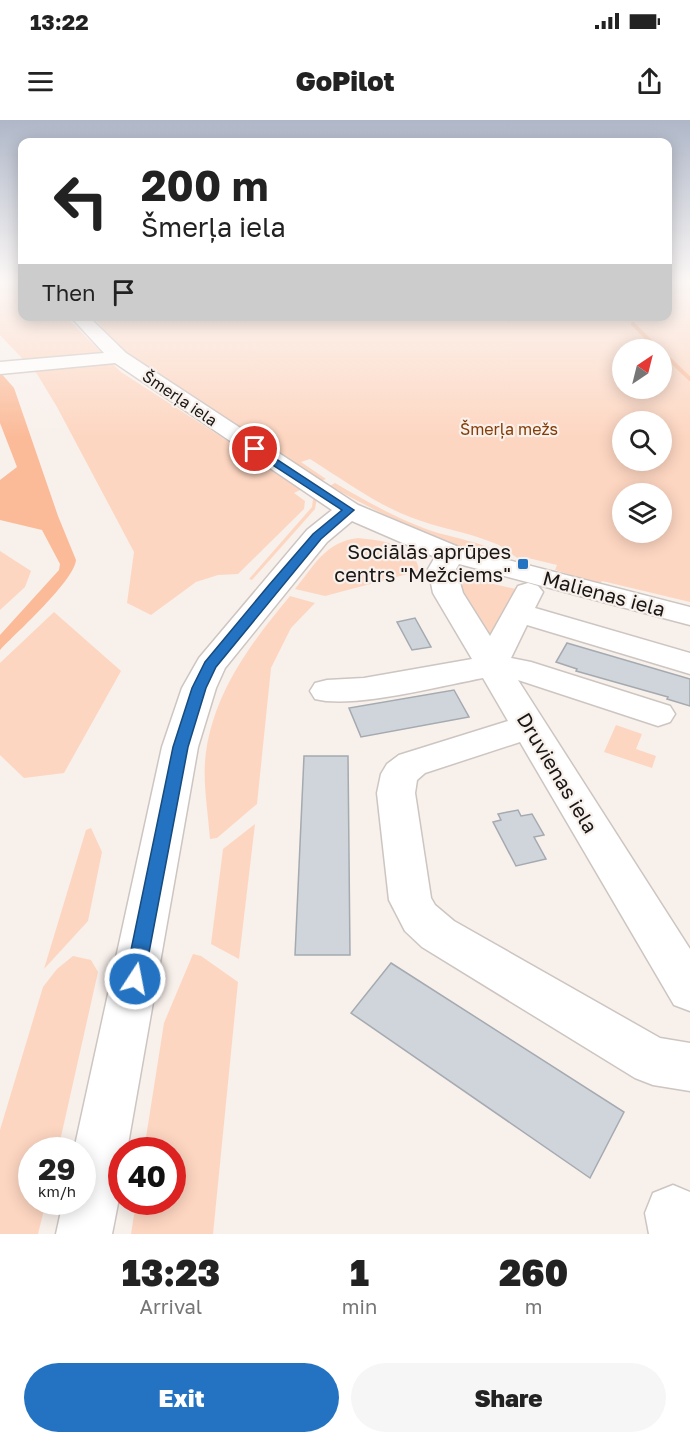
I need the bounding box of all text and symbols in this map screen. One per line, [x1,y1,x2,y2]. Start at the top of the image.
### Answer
text: 13:22 [30,8,89,35]
icon: menu [24,65,57,98]
text: GoPilot [295,65,395,97]
icon: share [633,65,666,98]
text: 200 m [141,160,268,210]
icon: left [42,162,120,240]
text: Šmerļa iela [141,211,286,243]
icon: arrive [107,276,140,309]
text: Then [42,279,95,306]
north arrow [612,339,672,399]
map controls [612,339,672,543]
street label: Šmerļa iela [139,366,221,430]
button: search [612,411,672,471]
park label: Šmerļa mežs [460,419,558,439]
pin [229,423,280,474]
icon: arrive [238,432,271,465]
button: layers [612,483,672,543]
place label: Sociālās aprūpes centrs "Mežciems" [334,539,511,586]
marker: Sociālās aprūpes centrs "Mežciems" [516,557,530,571]
street label: Malienas iela [540,565,668,621]
street label: Druvienas iela [513,708,603,837]
position arrow [103,947,167,1011]
speed limit sign: 40 [108,1137,186,1215]
text: 29 [38,1151,76,1187]
text: km/h [38,1182,76,1200]
text: 13:23 [122,1251,220,1294]
text: 1 [350,1251,369,1294]
text: 260 [499,1251,568,1294]
text: Arrival [140,1294,202,1318]
text: min [342,1294,377,1318]
text: m [525,1294,542,1318]
button: Exit [24,1363,339,1432]
button: Share [351,1363,666,1432]

